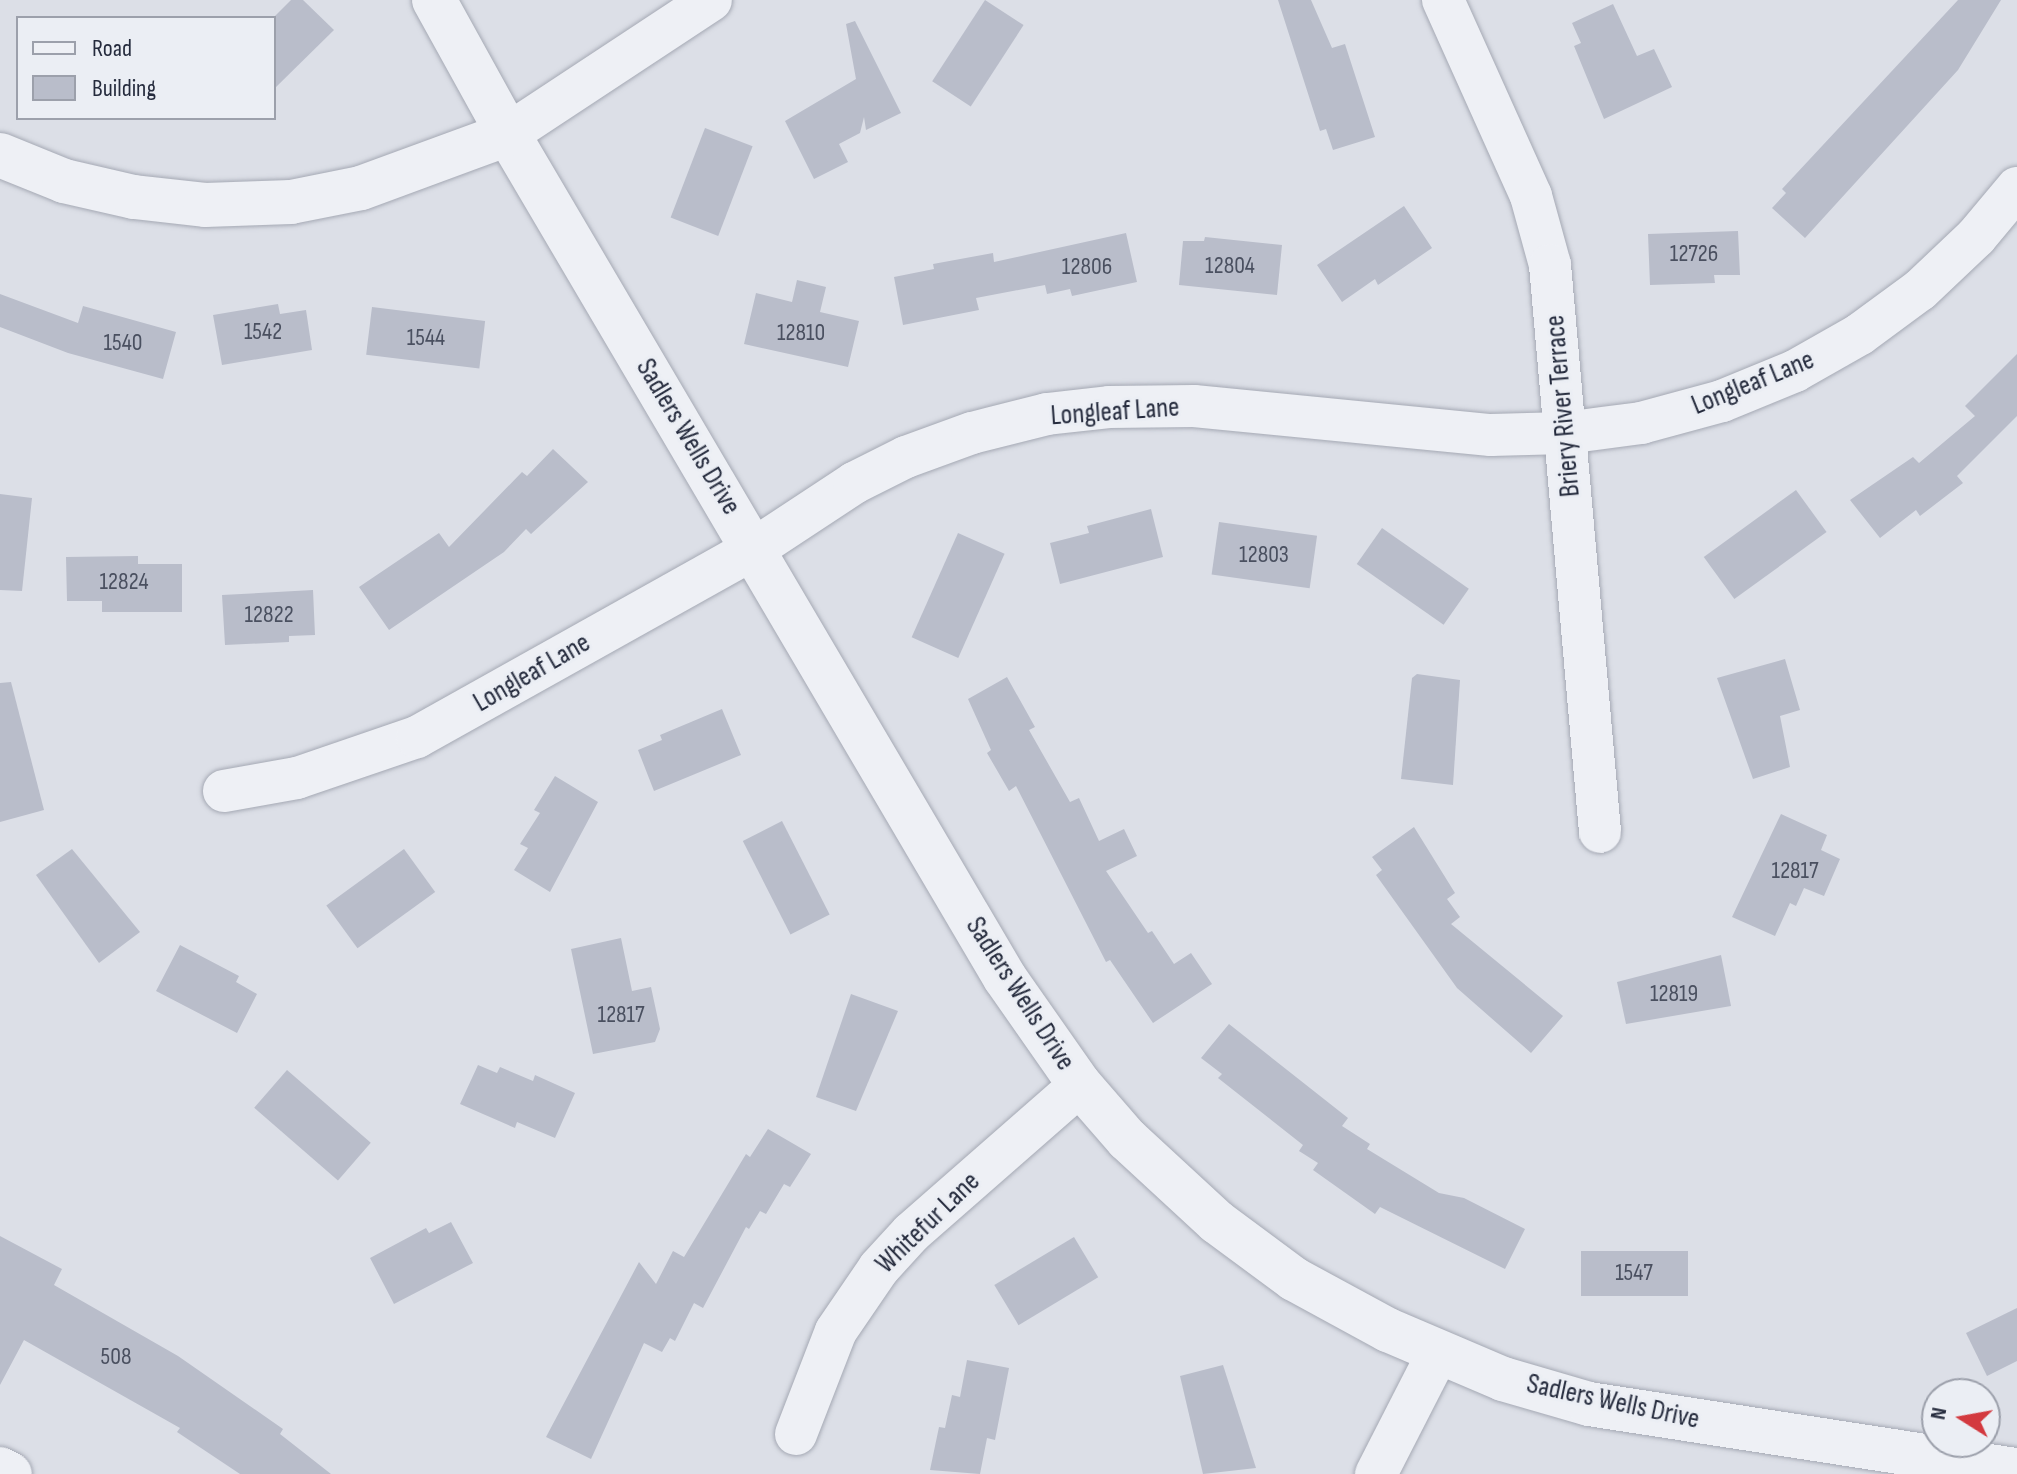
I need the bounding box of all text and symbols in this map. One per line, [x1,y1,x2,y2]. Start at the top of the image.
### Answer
legend [16,16,276,120]
text: Road [92,34,132,63]
text: Building [92,74,156,103]
house number: 12726 [1670,240,1718,268]
house number: 12804 [1205,252,1255,280]
house number: 12806 [1062,253,1112,281]
street label: Briery River Terrace [1538,314,1588,498]
house number: 1542 [244,318,282,346]
house number: 12810 [777,319,825,347]
house number: 1544 [407,324,445,352]
house number: 1540 [104,329,142,357]
street label: Longleaf Lane [1687,343,1819,423]
street label: Sadlers Wells Drive [628,353,748,521]
street label: Longleaf Lane [1049,391,1181,433]
house number: 12803 [1239,541,1289,569]
house number: 12824 [99,568,149,596]
house number: 12822 [244,601,294,629]
street label: Longleaf Lane [468,626,596,720]
house number: 12817 [1771,857,1819,885]
street label: Sadlers Wells Drive [958,911,1082,1077]
house number: 12819 [1650,980,1698,1008]
house number: 12817 [597,1001,645,1029]
street label: Whitefur Lane [869,1165,987,1281]
house number: 1547 [1615,1259,1653,1287]
house number: 508 [101,1343,131,1371]
street label: Sadlers Wells Drive [1524,1367,1702,1437]
north arrow [1921,1378,2001,1458]
text: N [1925,1405,1953,1422]

